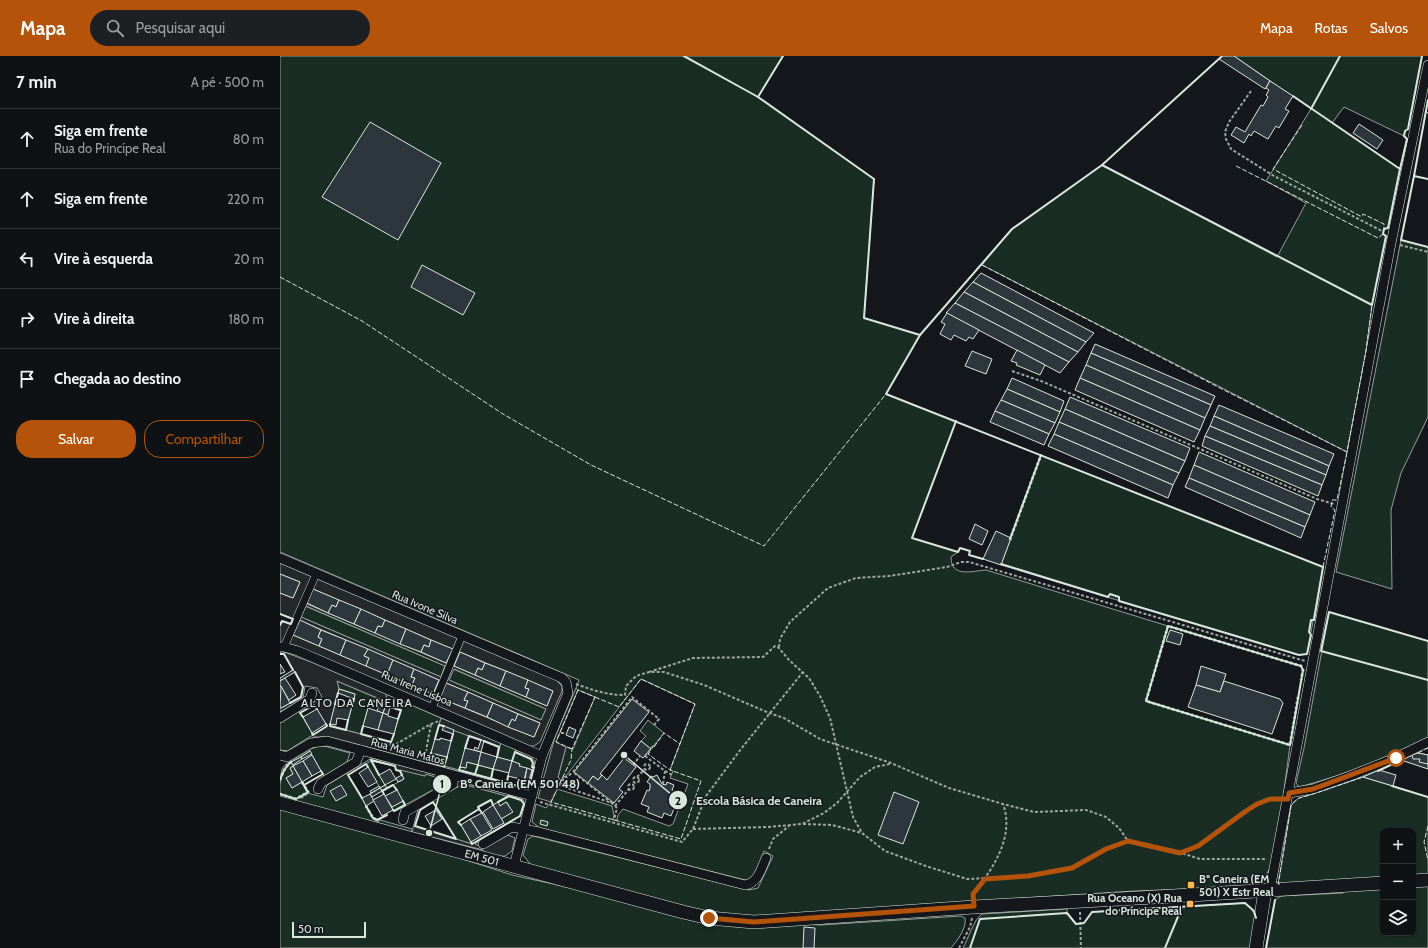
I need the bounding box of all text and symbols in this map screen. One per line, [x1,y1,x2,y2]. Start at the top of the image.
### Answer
search box [90,10,370,46]
text: Mapa [20,17,66,40]
icon: search [104,17,126,39]
text: Pesquisar aqui [136,19,225,37]
text: Mapa [1260,19,1293,37]
text: Rotas [1315,19,1348,37]
text: Salvos [1370,19,1408,37]
text: 7 min [16,72,57,92]
text: A pé · 500 m [191,74,264,90]
text: Siga em frente [54,122,147,140]
icon: ahead [16,128,38,150]
text: 80 m [233,131,264,147]
text: Rua do Princípe Real [54,140,165,156]
icon: ahead [16,188,38,210]
text: Siga em frente [54,190,147,208]
text: 220 m [227,191,264,207]
icon: left [16,248,38,270]
text: Vire à esquerda [54,250,153,268]
text: 20 m [234,251,264,267]
icon: right [16,308,38,330]
text: Vire à direita [54,310,135,328]
text: 180 m [228,311,264,327]
icon: arrive [16,368,38,390]
text: Chegada ao destino [54,370,181,388]
button: Salvar [16,420,136,458]
button: Compartilhar [144,420,264,458]
street label: Rua Ivone Silva [390,587,461,627]
street label: Rua Irene Lisboa [379,667,455,710]
district label: ALTO DA CANEIRA [301,695,413,710]
street label: Rua Maria Matos [369,734,447,768]
route start [1387,749,1405,767]
callout: Bº Caneira (EM 501 48) [432,772,588,796]
text: 1 [440,776,444,791]
text: Bº Caneira (EM 501 48) [460,776,580,791]
callout: Escola Básica de Caneira [668,788,830,812]
text: 2 [675,793,681,808]
text: Escola Básica de Caneira [696,793,822,808]
map controls [1380,828,1416,936]
button: + [1380,828,1416,864]
street label: EM 501 [463,846,500,869]
button: − [1380,864,1416,900]
place label: Bº Caneira (EM 501) X Estr Real [1199,872,1274,899]
marker: Bº Caneira (EM 501) X Estr Real [1186,880,1196,890]
place label: Rua Oceano (X) Rua do Príncipe Real [1087,891,1183,918]
marker: Rua Oceano (X) Rua do Príncipe Real [1185,899,1195,909]
button: layers [1380,900,1416,936]
route end [700,909,718,927]
scale bar [292,920,366,939]
text: 50 m [298,922,324,936]

